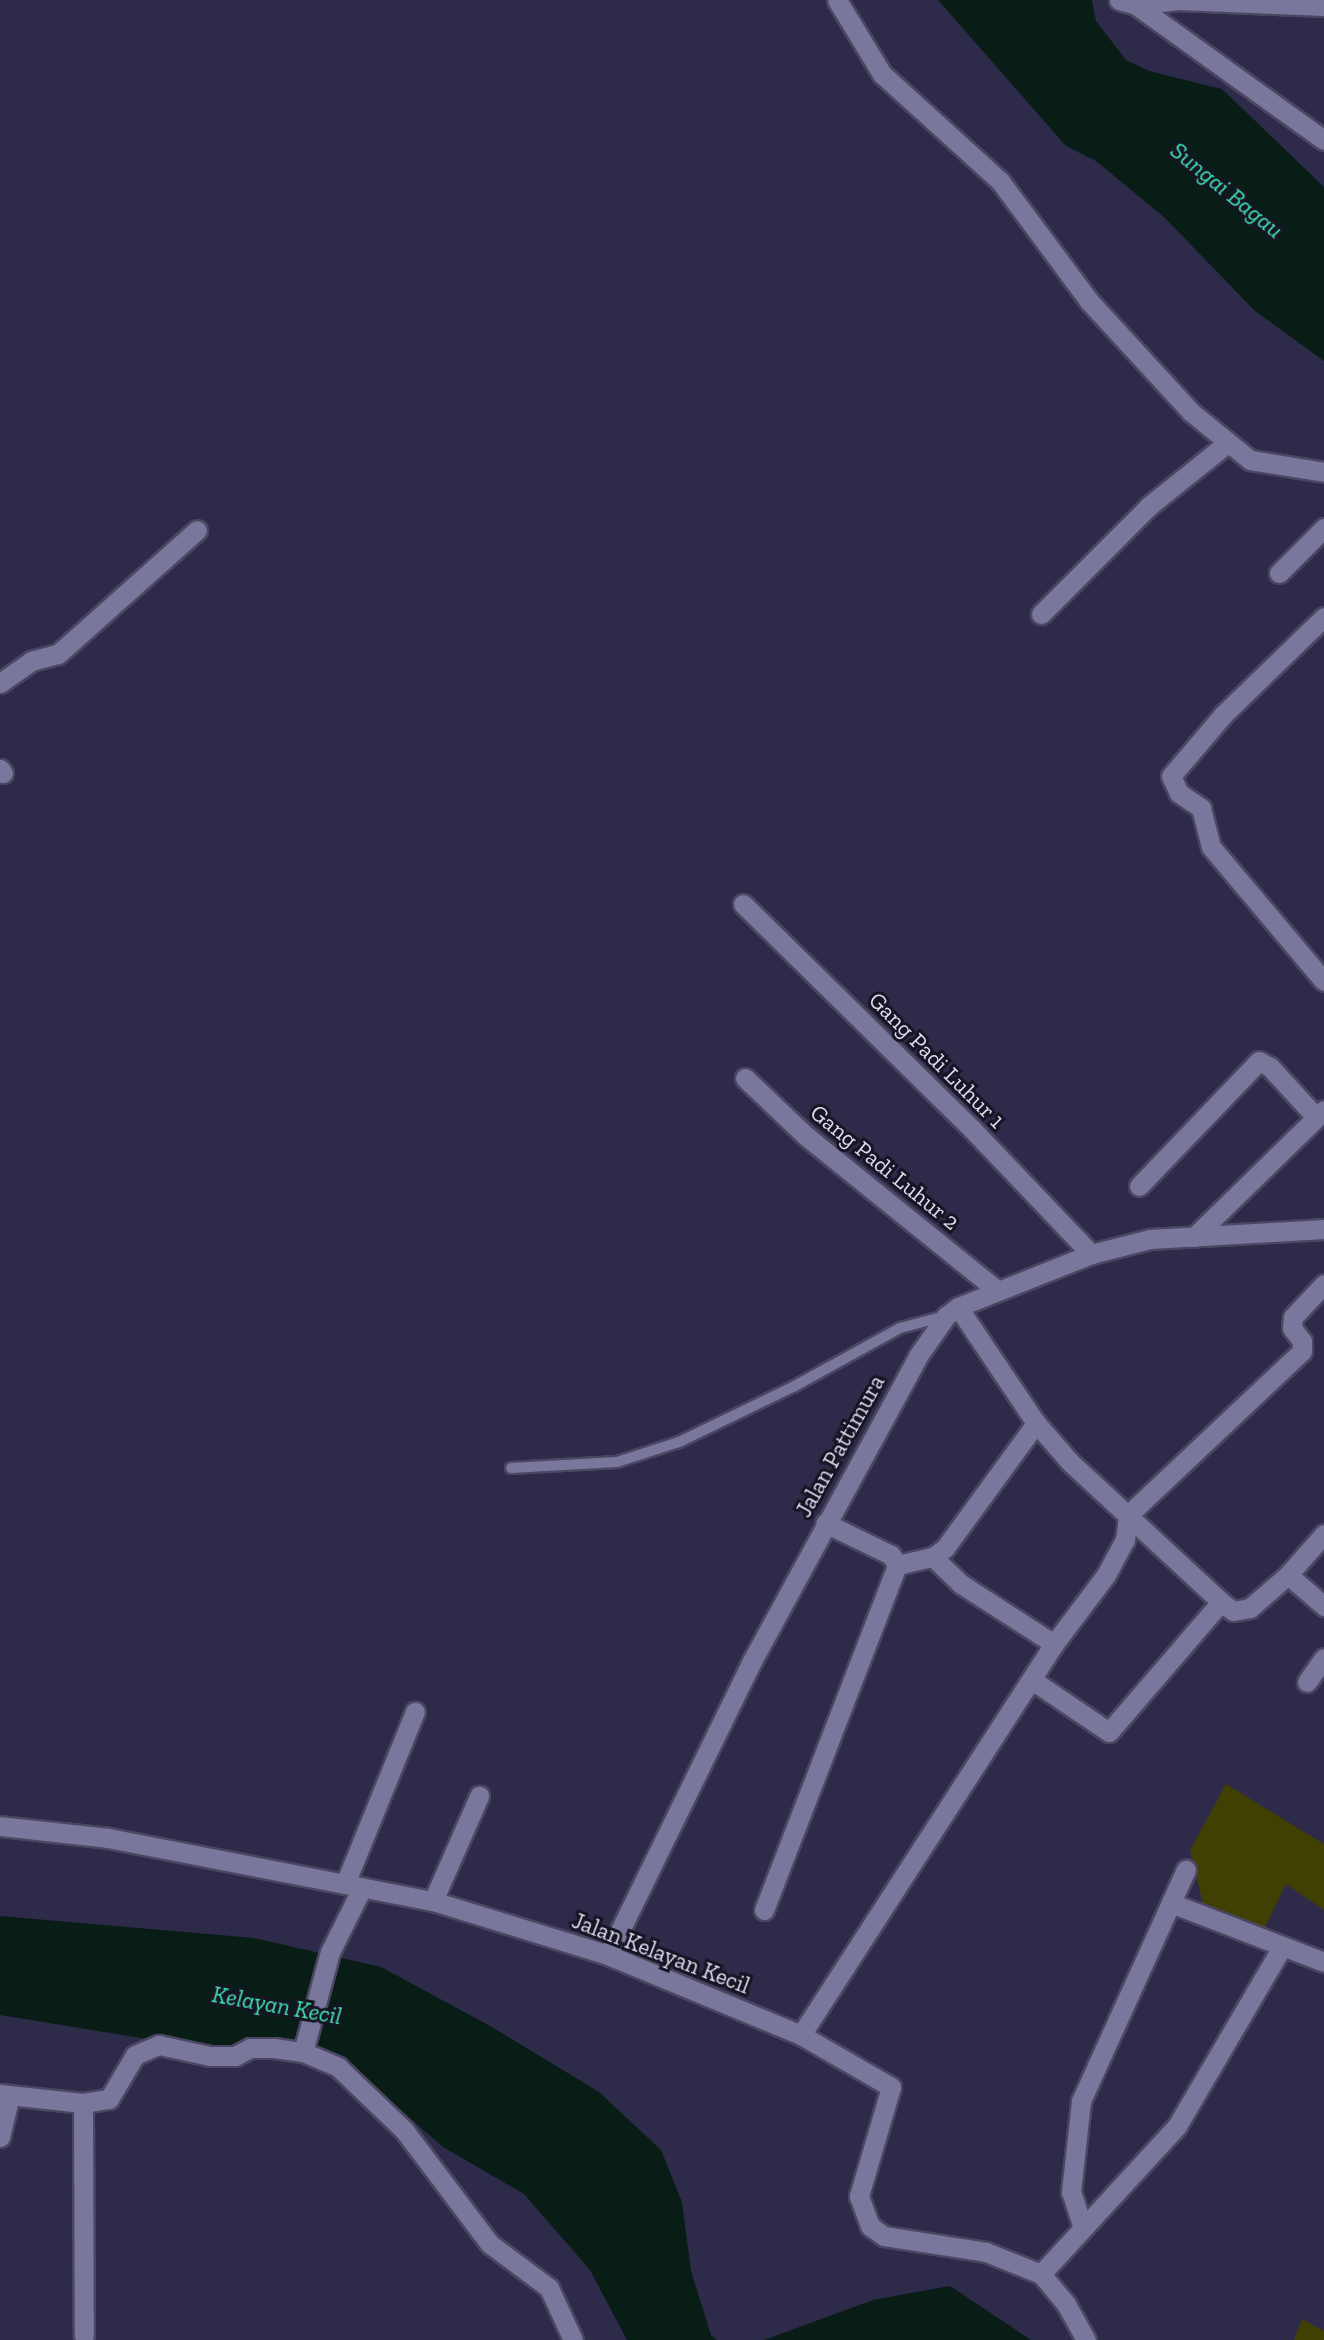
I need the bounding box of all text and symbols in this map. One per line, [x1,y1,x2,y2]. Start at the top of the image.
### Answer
water label: Sungai Bagau [1165,136,1289,244]
street label: Gang Padi Luhur 1 [863,986,1011,1134]
street label: Gang Padi Luhur 2 [805,1098,965,1236]
street label: Jalan Pattimura [790,1370,890,1522]
street label: Jalan Kelayan Kecil [568,1906,754,2000]
water label: Kelayan Kecil [210,1979,344,2031]

